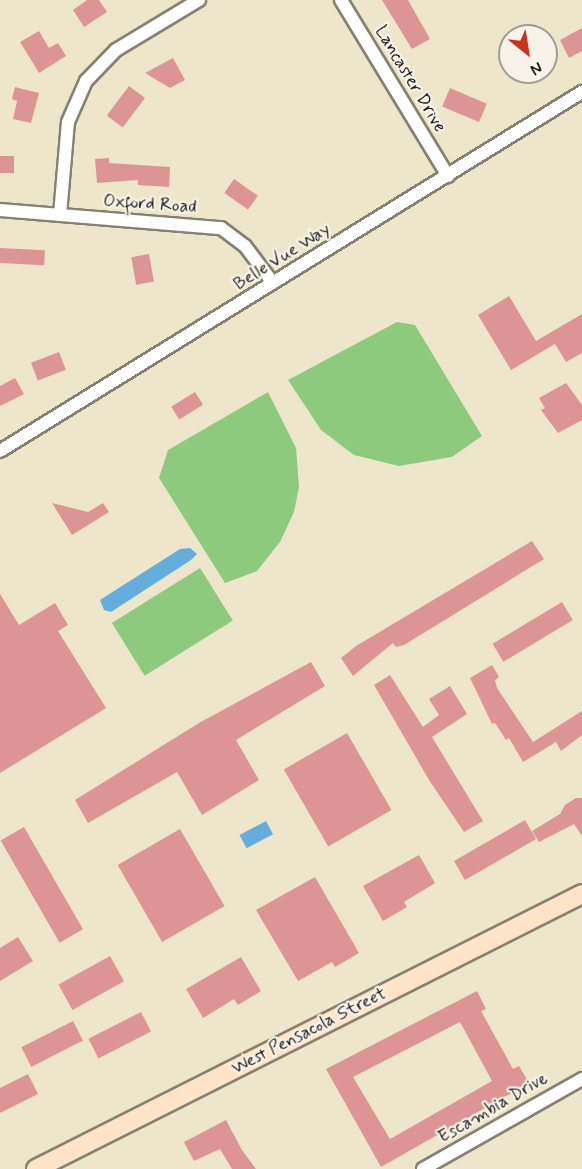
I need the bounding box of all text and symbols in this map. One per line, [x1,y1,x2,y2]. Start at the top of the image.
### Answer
street label: Lancaster Drive [370,22,450,136]
north arrow [498,24,558,84]
text: N [526,57,546,80]
street label: Oxford Road [103,190,197,218]
street label: Belle Vue Way [230,219,334,295]
street label: West Pensacola Street [229,983,389,1079]
street label: Escambia Drive [435,1068,551,1148]

